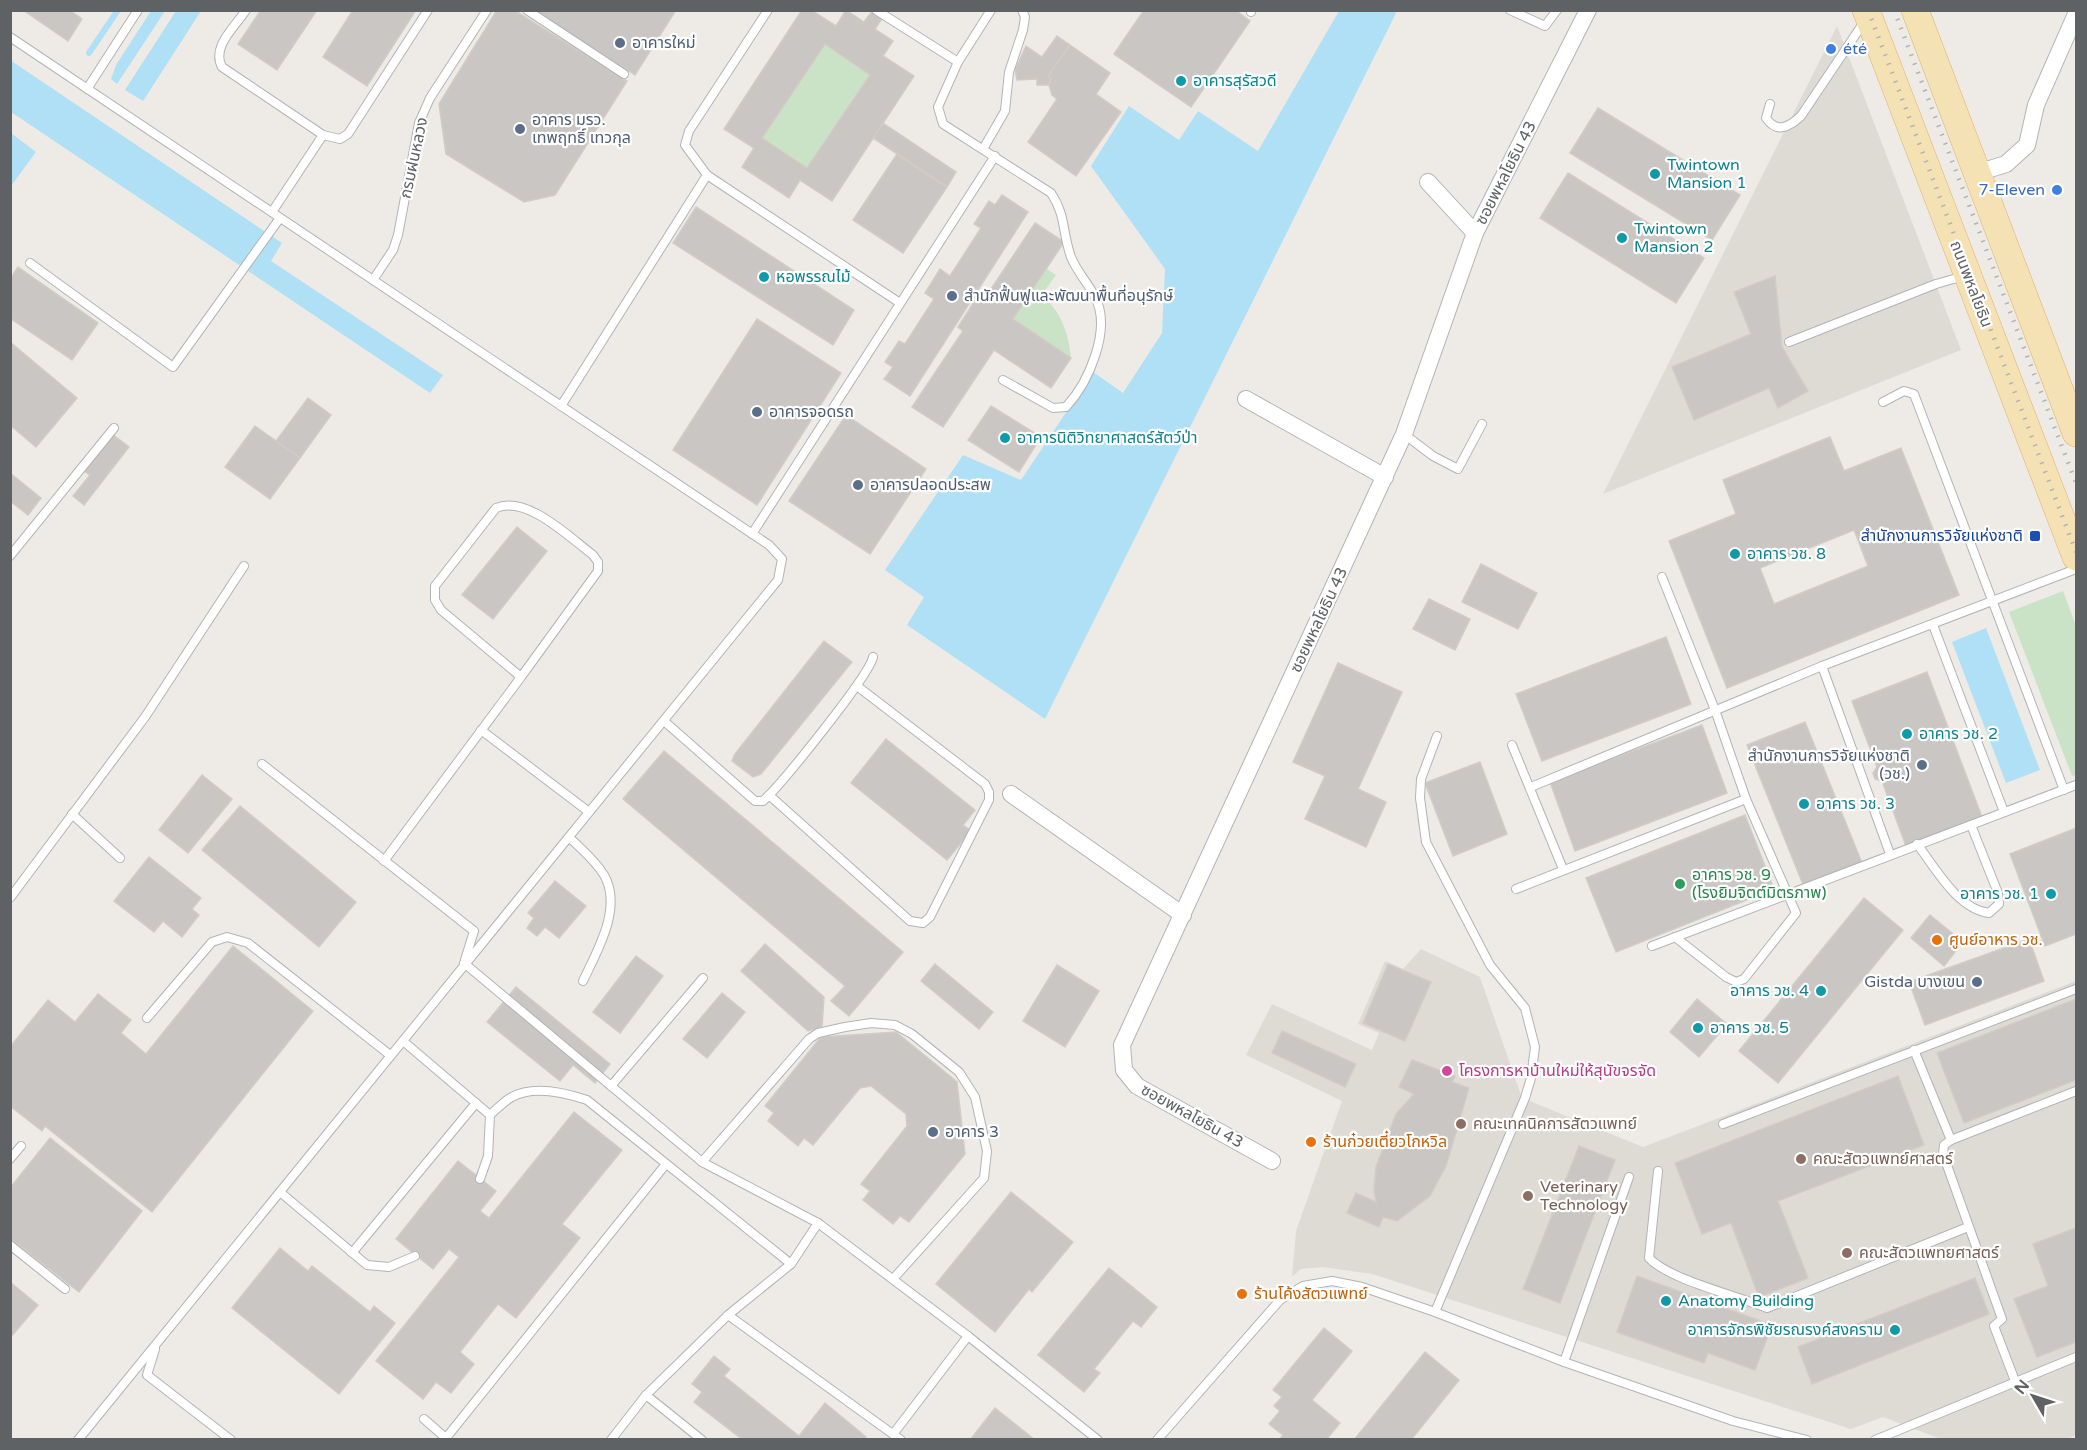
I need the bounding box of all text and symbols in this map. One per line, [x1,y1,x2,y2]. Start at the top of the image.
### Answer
place label: อาคารใหม่ [632,33,696,53]
marker: อาคารใหม่ [613,36,627,50]
place label: été [1843,39,1867,59]
marker: été [1824,42,1838,56]
place label: อาคารสุรัสวดี [1193,71,1277,91]
marker: อาคารสุรัสวดี [1174,74,1188,88]
place label: อาคาร มรว. เทพฤทธิ์ เทวกุล [532,110,631,148]
street label: กรมฝนหลวง [396,116,432,200]
street label: ซอยพหลโยธิน 43 [1471,118,1541,228]
marker: อาคาร มรว. เทพฤทธิ์ เทวกุล [513,122,527,136]
place label: Twintown Mansion 1 [1667,155,1747,193]
marker: Twintown Mansion 1 [1648,167,1662,181]
place label: 7-Eleven [1978,180,2045,200]
marker: 7-Eleven [2050,183,2064,197]
place label: Twintown Mansion 2 [1634,219,1714,257]
marker: Twintown Mansion 2 [1615,231,1629,245]
street label: ถนนพหลโยธิน [1945,238,1997,330]
place label: หอพรรณไม้ [776,267,851,287]
marker: หอพรรณไม้ [757,270,771,284]
place label: สำนักฟื้นฟูและพัฒนาพื้นที่อนุรักษ์ [964,284,1173,306]
marker: สำนักฟื้นฟูและพัฒนาพื้นที่อนุรักษ์ [945,289,959,303]
place label: อาคารจอดรถ [769,402,854,422]
marker: อาคารจอดรถ [750,405,764,419]
place label: อาคารนิติวิทยาศาสตร์สัตว์ป่า [1017,428,1197,448]
marker: อาคารนิติวิทยาศาสตร์สัตว์ป่า [998,431,1012,445]
place label: อาคารปลอดประสพ [870,475,991,495]
marker: อาคารปลอดประสพ [851,478,865,492]
place label: สำนักงานการวิจัยแห่งชาติ [1861,526,2023,546]
marker: สำนักงานการวิจัยแห่งชาติ [2028,529,2042,543]
place label: อาคาร วช. 8 [1747,544,1826,564]
marker: อาคาร วช. 8 [1728,547,1742,561]
street label: ซอยพหลโยธิน 43 [1286,564,1352,676]
place label: อาคาร วช. 2 [1919,724,1998,744]
marker: อาคาร วช. 2 [1900,727,1914,741]
place label: สำนักงานการวิจัยแห่งชาติ (วช.) [1748,746,1910,784]
marker: สำนักงานการวิจัยแห่งชาติ (วช.) [1915,758,1929,772]
place label: อาคาร วช. 3 [1816,794,1895,814]
marker: อาคาร วช. 3 [1797,797,1811,811]
place label: อาคาร วช. 9 (โรงยิมจิตต์มิตรภาพ) [1692,865,1826,903]
marker: อาคาร วช. 9 (โรงยิมจิตต์มิตรภาพ) [1673,877,1687,891]
place label: อาคาร วช. 1 [1960,884,2039,904]
marker: อาคาร วช. 1 [2044,887,2058,901]
place label: ศูนย์อาหาร วช. [1949,930,2043,950]
marker: ศูนย์อาหาร วช. [1930,933,1944,947]
place label: Gistda บางเขน [1864,972,1965,992]
marker: Gistda บางเขน [1970,975,1984,989]
place label: อาคาร วช. 4 [1730,981,1809,1001]
marker: อาคาร วช. 4 [1814,984,1828,998]
place label: อาคาร วช. 5 [1710,1018,1789,1038]
marker: อาคาร วช. 5 [1691,1021,1705,1035]
place label: โครงการหาบ้านใหม่ให้สุนัขจรจัด [1459,1061,1656,1081]
marker: โครงการหาบ้านใหม่ให้สุนัขจรจัด [1440,1064,1454,1078]
street label: ซอยพหลโยธิน 43 [1137,1080,1247,1152]
place label: คณะเทคนิคการสัตวแพทย์ [1473,1114,1637,1134]
marker: คณะเทคนิคการสัตวแพทย์ [1454,1117,1468,1131]
place label: อาคาร 3 [945,1122,999,1142]
marker: อาคาร 3 [926,1125,940,1139]
place label: ร้านก๋วยเตี๋ยวโกหวิล [1323,1130,1447,1152]
marker: ร้านก๋วยเตี๋ยวโกหวิล [1304,1135,1318,1149]
place label: คณะสัตวแพทย์ศาสตร์ [1813,1149,1954,1169]
marker: คณะสัตวแพทย์ศาสตร์ [1794,1152,1808,1166]
place label: Veterinary Technology [1540,1177,1628,1215]
marker: Veterinary Technology [1521,1189,1535,1203]
place label: คณะสัตวแพทยศาสตร์ [1859,1243,2000,1263]
marker: คณะสัตวแพทยศาสตร์ [1840,1246,1854,1260]
place label: ร้านโค้งสัตวแพทย์ [1254,1284,1368,1304]
marker: ร้านโค้งสัตวแพทย์ [1235,1287,1249,1301]
place label: Anatomy Building [1678,1291,1814,1311]
marker: Anatomy Building [1659,1294,1673,1308]
place label: อาคารจักรพิชัยรณรงค์สงคราม [1688,1320,1883,1340]
marker: อาคารจักรพิชัยรณรงค์สงคราม [1888,1323,1902,1337]
north arrow [2003,1366,2063,1426]
text: N [2010,1376,2034,1398]

